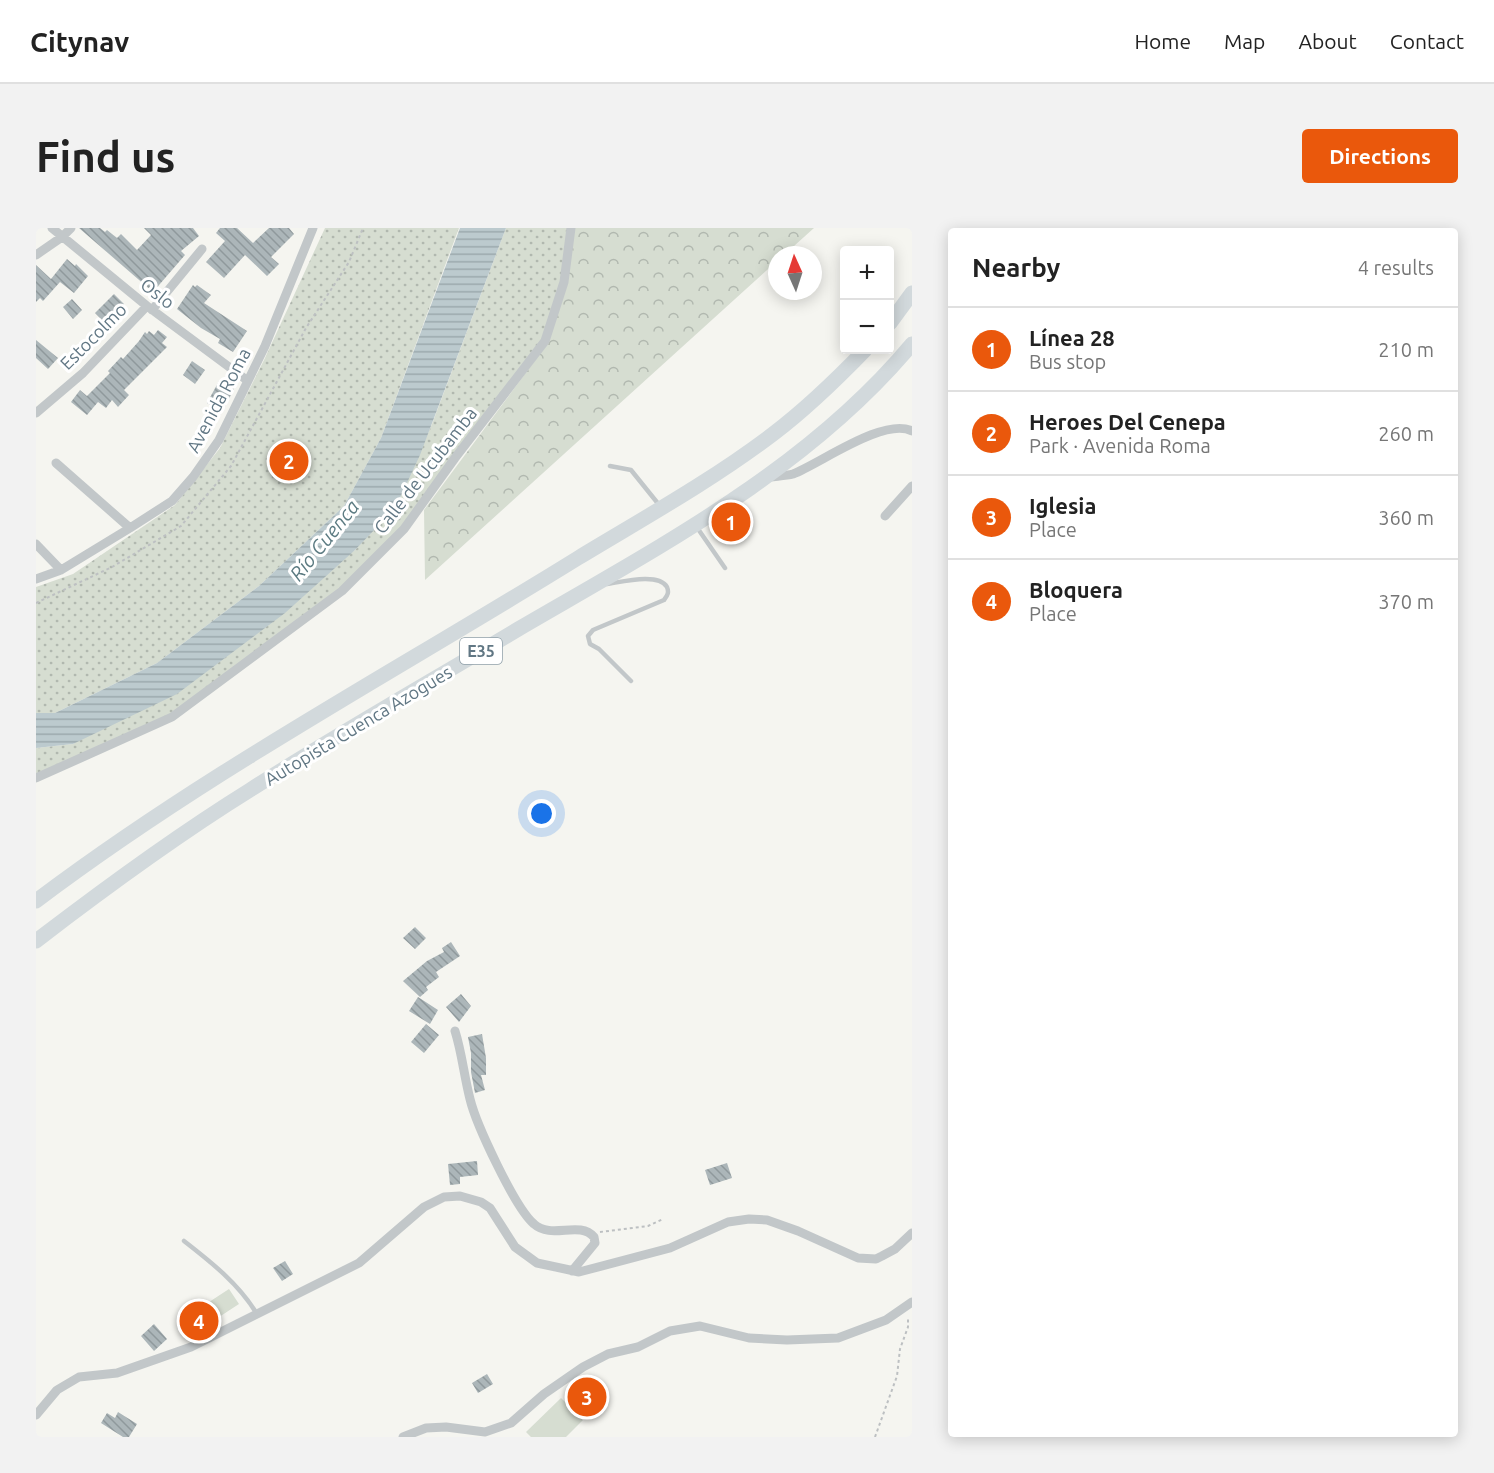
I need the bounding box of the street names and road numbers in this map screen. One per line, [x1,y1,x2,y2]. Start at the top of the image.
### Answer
street label: Oslo [137,274,179,312]
street label: Estocolmo [56,299,130,373]
street label: Avenida Roma [182,344,254,456]
street label: Calle de Ucubamba [370,403,480,537]
road number: E35 [460,638,502,664]
street label: Autopista Cuenca Azogues [261,661,455,789]

